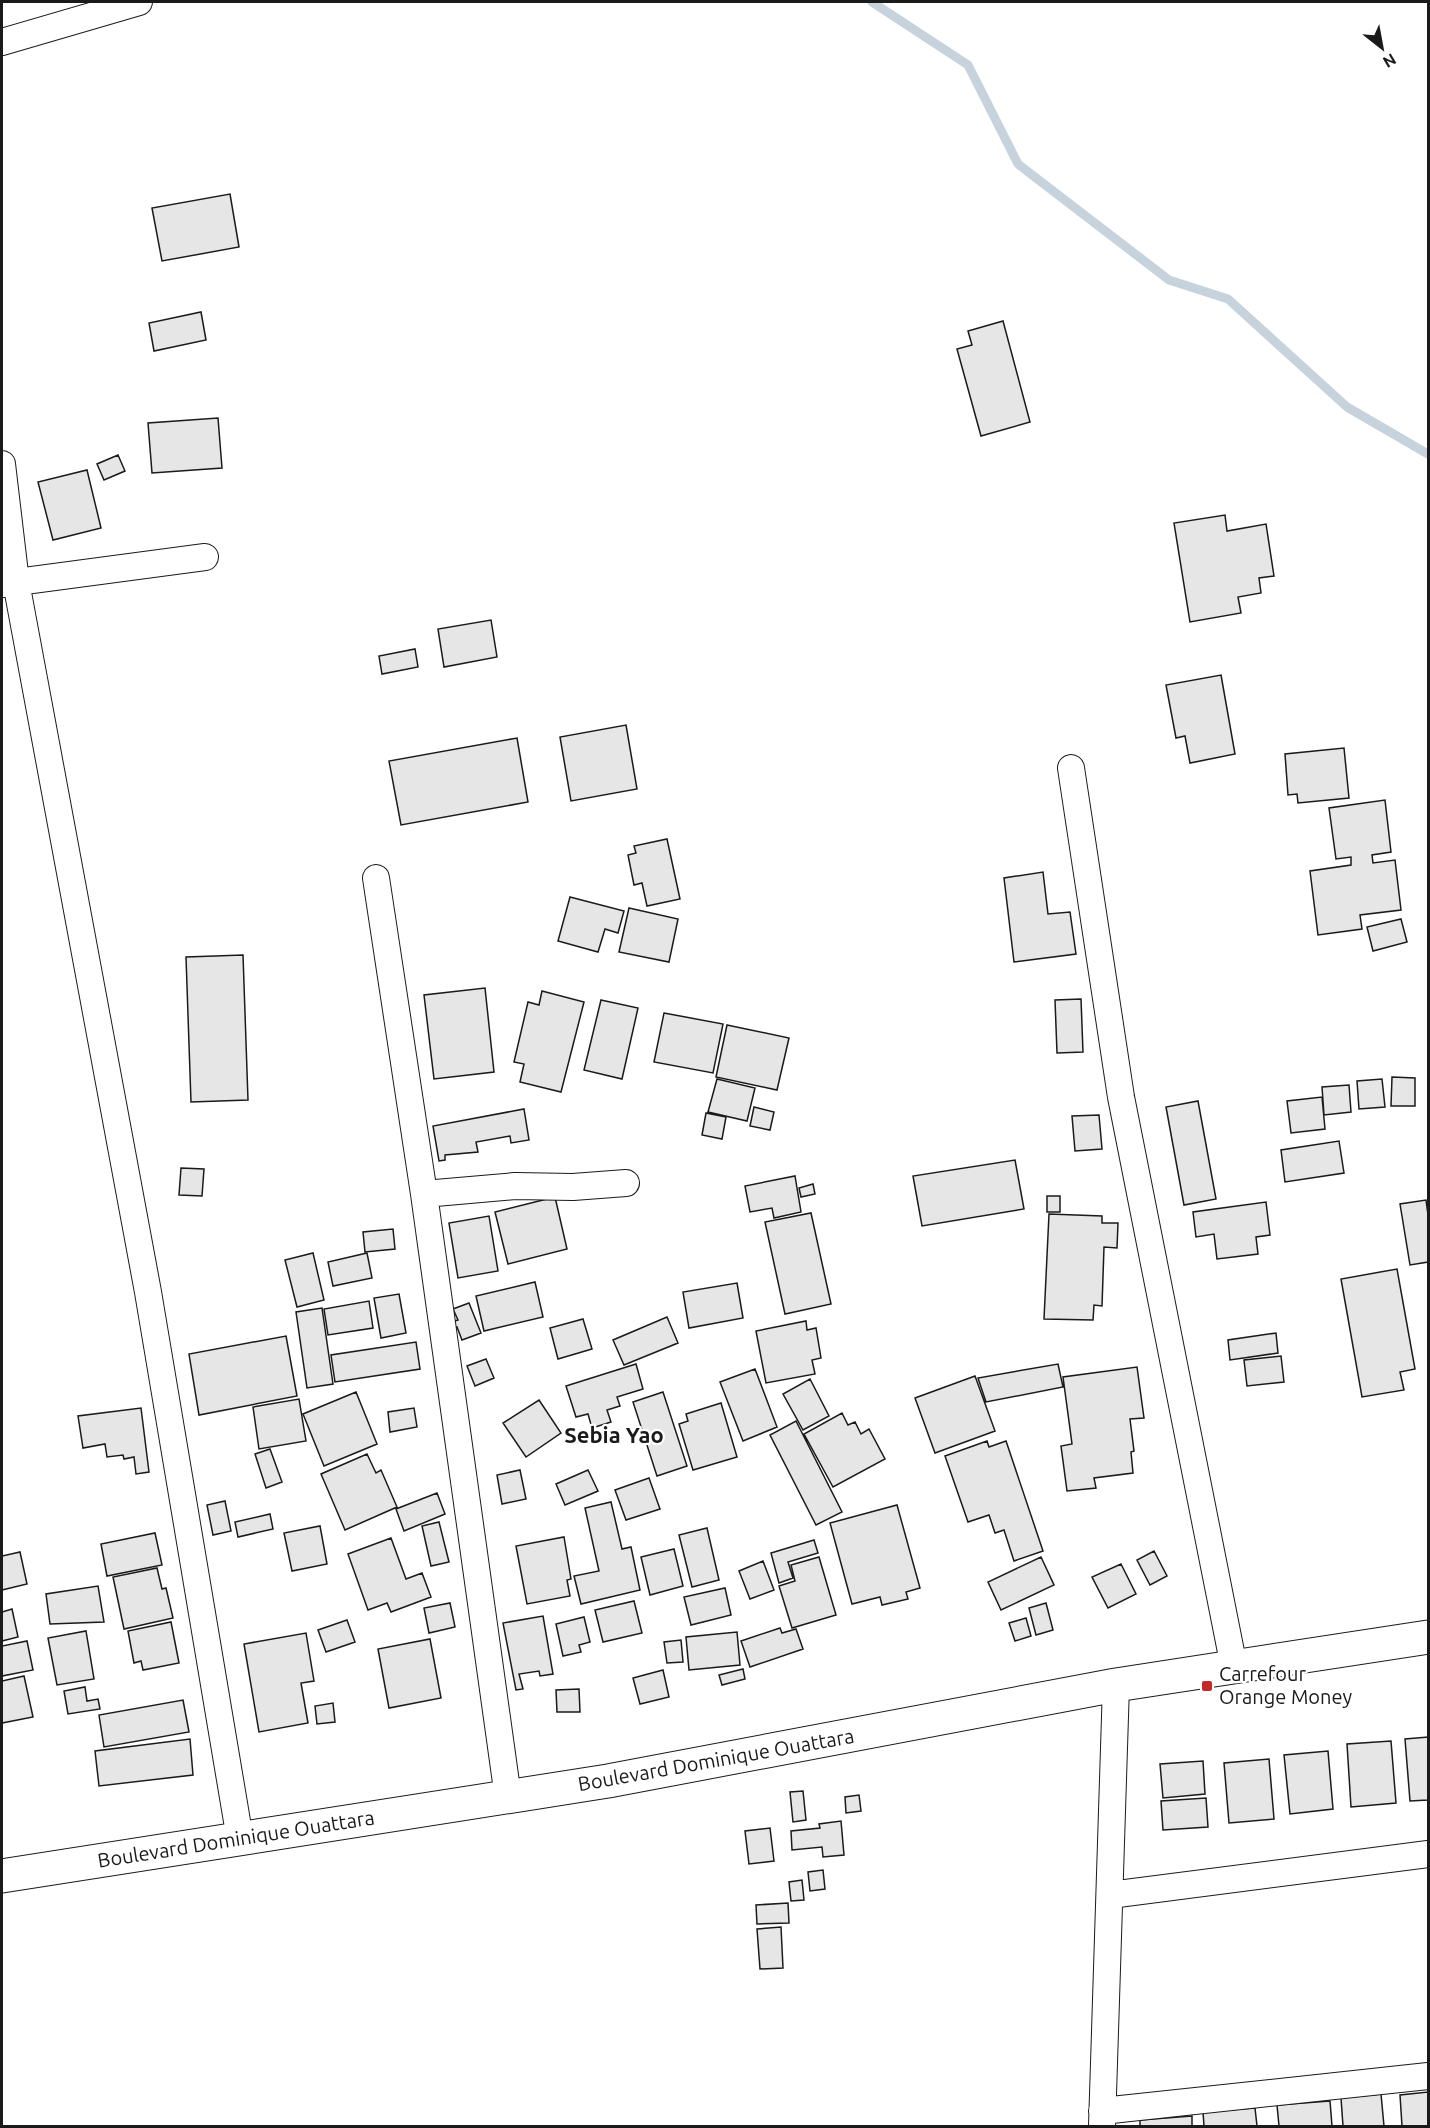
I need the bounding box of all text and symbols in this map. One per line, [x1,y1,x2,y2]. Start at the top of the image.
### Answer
north arrow [1352,18,1412,78]
text: N [1380,50,1399,72]
district label: Sebia Yao [564,1422,664,1447]
place label: Carrefour Orange Money [1219,1662,1352,1708]
marker: Carrefour Orange Money [1200,1679,1214,1693]
street label: Boulevard Dominique Ouattara [576,1724,856,1795]
street label: Boulevard Dominique Ouattara [96,1805,376,1872]

